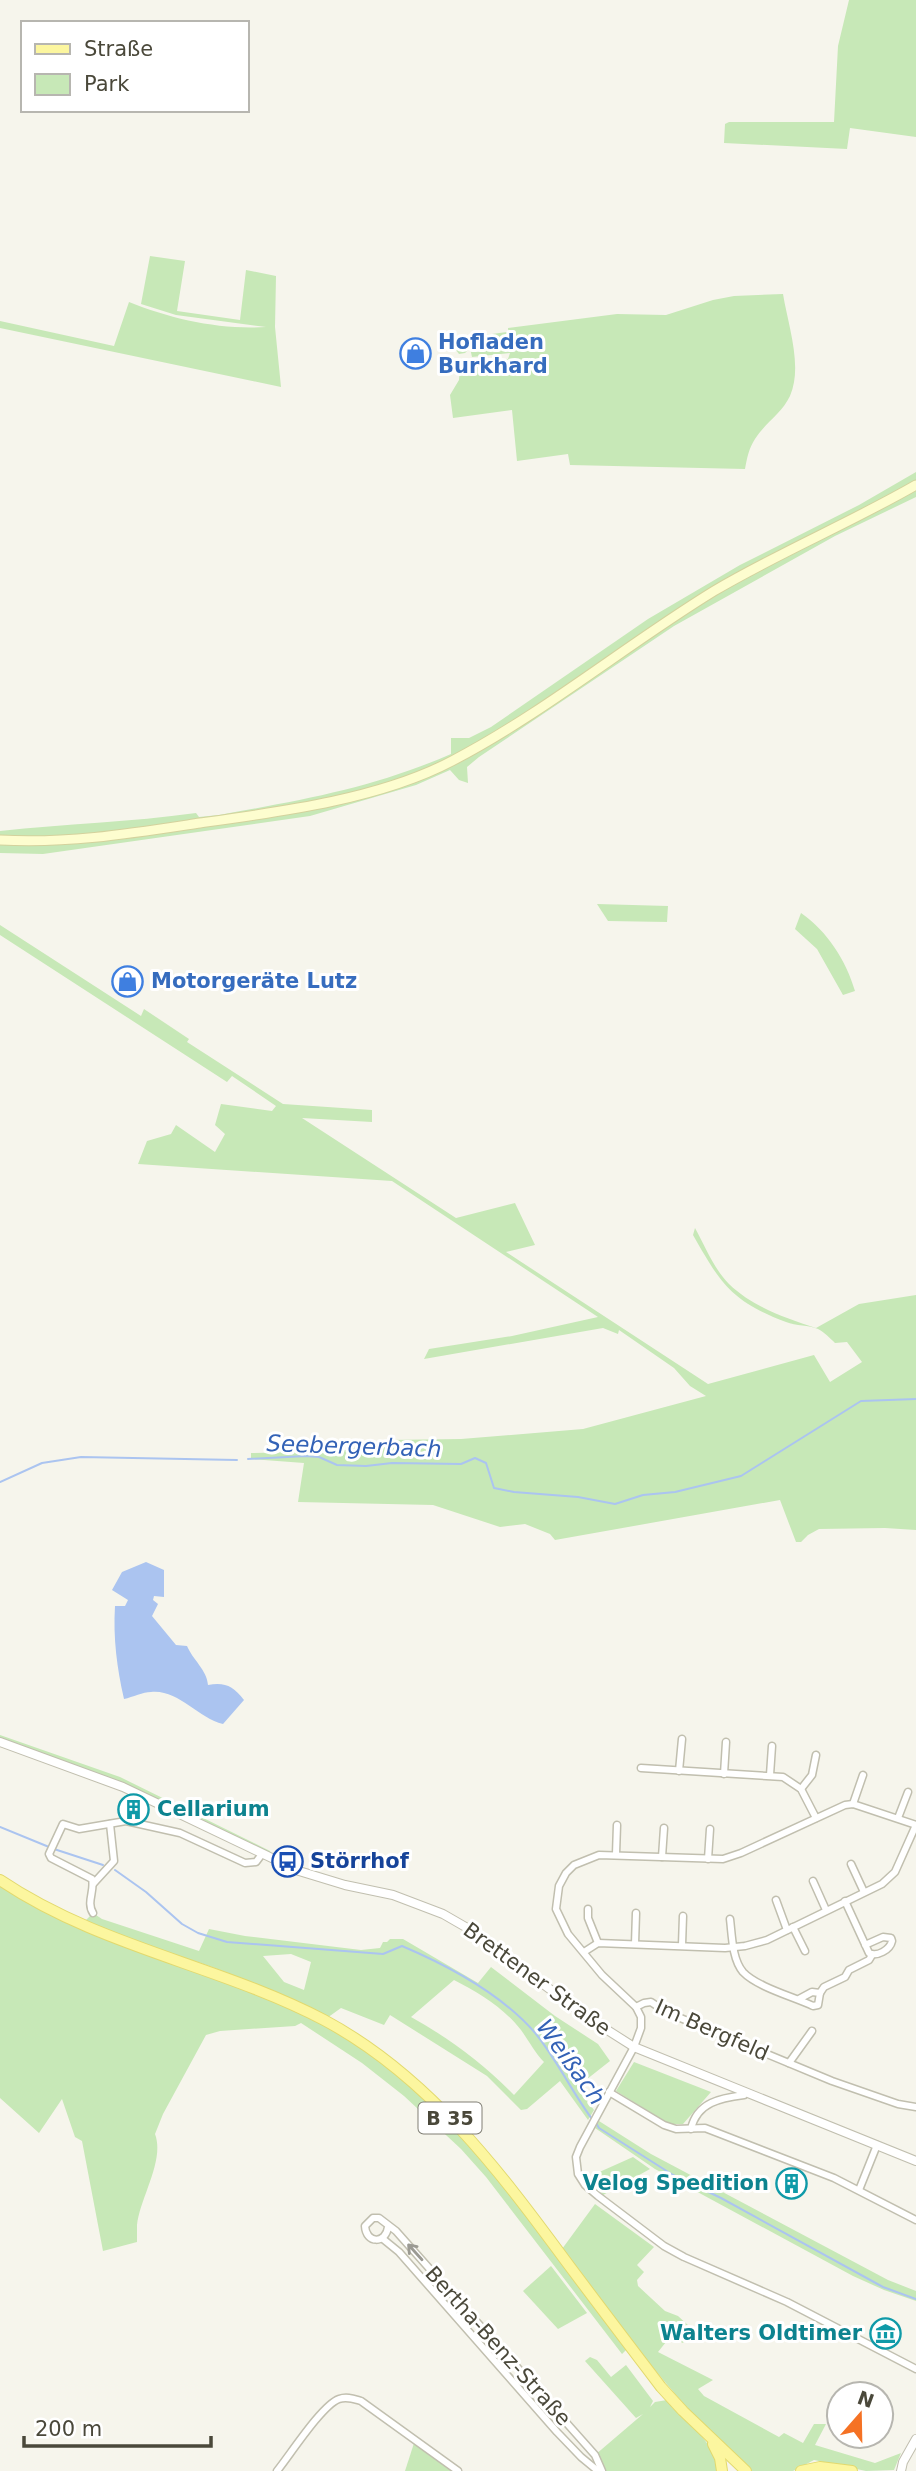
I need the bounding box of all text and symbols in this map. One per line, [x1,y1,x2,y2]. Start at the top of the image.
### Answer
legend [21,21,248,112]
text: Straße [84,37,153,61]
text: Park [84,72,130,96]
place label: Hofladen Burkhard [438,330,548,378]
shop icon: Hofladen Burkhard [398,337,432,371]
shop icon: Motorgeräte Lutz [111,964,145,998]
place label: Motorgeräte Lutz [151,969,357,993]
water label: Seebergerbach [266,1430,442,1462]
building icon: Cellarium [117,1792,151,1826]
place label: Cellarium [157,1797,270,1821]
bus stop icon: Störrhof [270,1844,304,1878]
place label: Störrhof [310,1849,410,1873]
street label: Brettener Straße [459,1918,615,2040]
street label: Im Bergfeld [652,1994,772,2066]
water label: Weißach [531,2014,611,2110]
road number: B 35 [419,2102,482,2134]
building icon: Velog Spedition [775,2166,809,2200]
place label: Velog Spedition [582,2171,769,2195]
one-way arrow [407,2243,423,2261]
street label: Bertha-Benz-Straße [420,2262,576,2430]
museum icon: Walters Oldtimer [868,2316,902,2350]
place label: Walters Oldtimer [660,2321,863,2345]
north arrow [825,2380,895,2450]
text: N [855,2386,877,2412]
scale bar [24,2404,212,2448]
text: 200 m [35,2417,102,2441]

